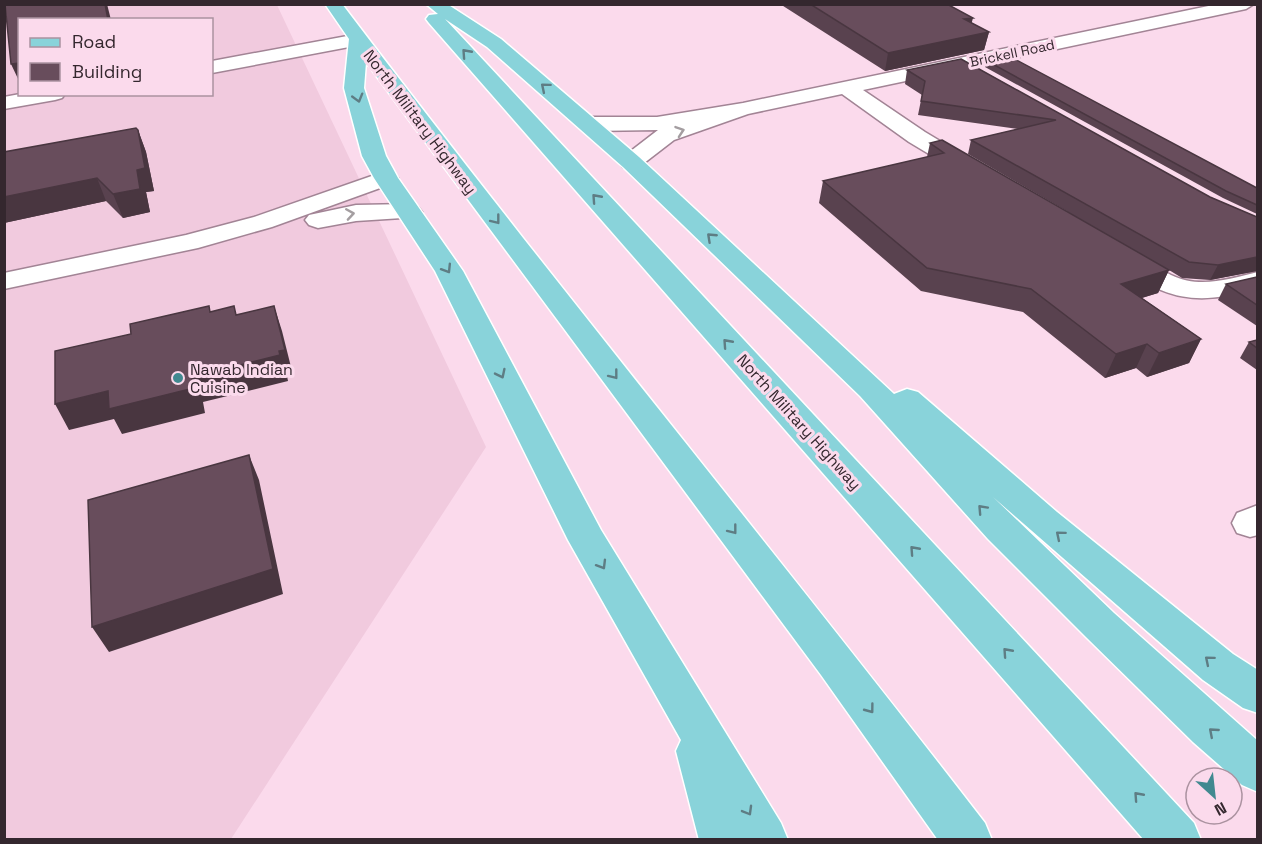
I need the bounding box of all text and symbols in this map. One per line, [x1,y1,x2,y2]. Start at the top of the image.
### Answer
legend [18,18,213,96]
text: Road [72,30,116,53]
street label: Brickell Road [968,35,1056,71]
street label: North Military Highway [359,45,481,199]
one-way arrow [462,49,473,60]
text: Building [72,60,142,83]
one-way arrow [541,83,552,94]
one-way arrow [350,93,363,103]
one-way arrow [674,125,685,138]
one-way arrow [593,194,604,205]
one-way arrow [346,209,355,221]
one-way arrow [488,214,499,225]
one-way arrow [707,233,718,244]
one-way arrow [440,263,451,274]
one-way arrow [723,339,734,349]
street label: North Military Highway [732,350,866,494]
place label: Nawab Indian Cuisine [190,359,293,398]
one-way arrow [494,368,506,379]
one-way arrow [607,368,618,379]
marker: Nawab Indian Cuisine [171,371,185,385]
one-way arrow [979,505,990,516]
one-way arrow [726,523,737,534]
one-way arrow [1056,531,1067,542]
one-way arrow [910,546,921,556]
one-way arrow [595,559,607,569]
one-way arrow [1003,648,1014,659]
one-way arrow [1205,657,1216,668]
one-way arrow [863,703,874,714]
one-way arrow [1209,728,1220,739]
north arrow [1184,766,1244,826]
one-way arrow [1134,792,1145,803]
text: N [1211,797,1230,821]
one-way arrow [740,805,752,815]

